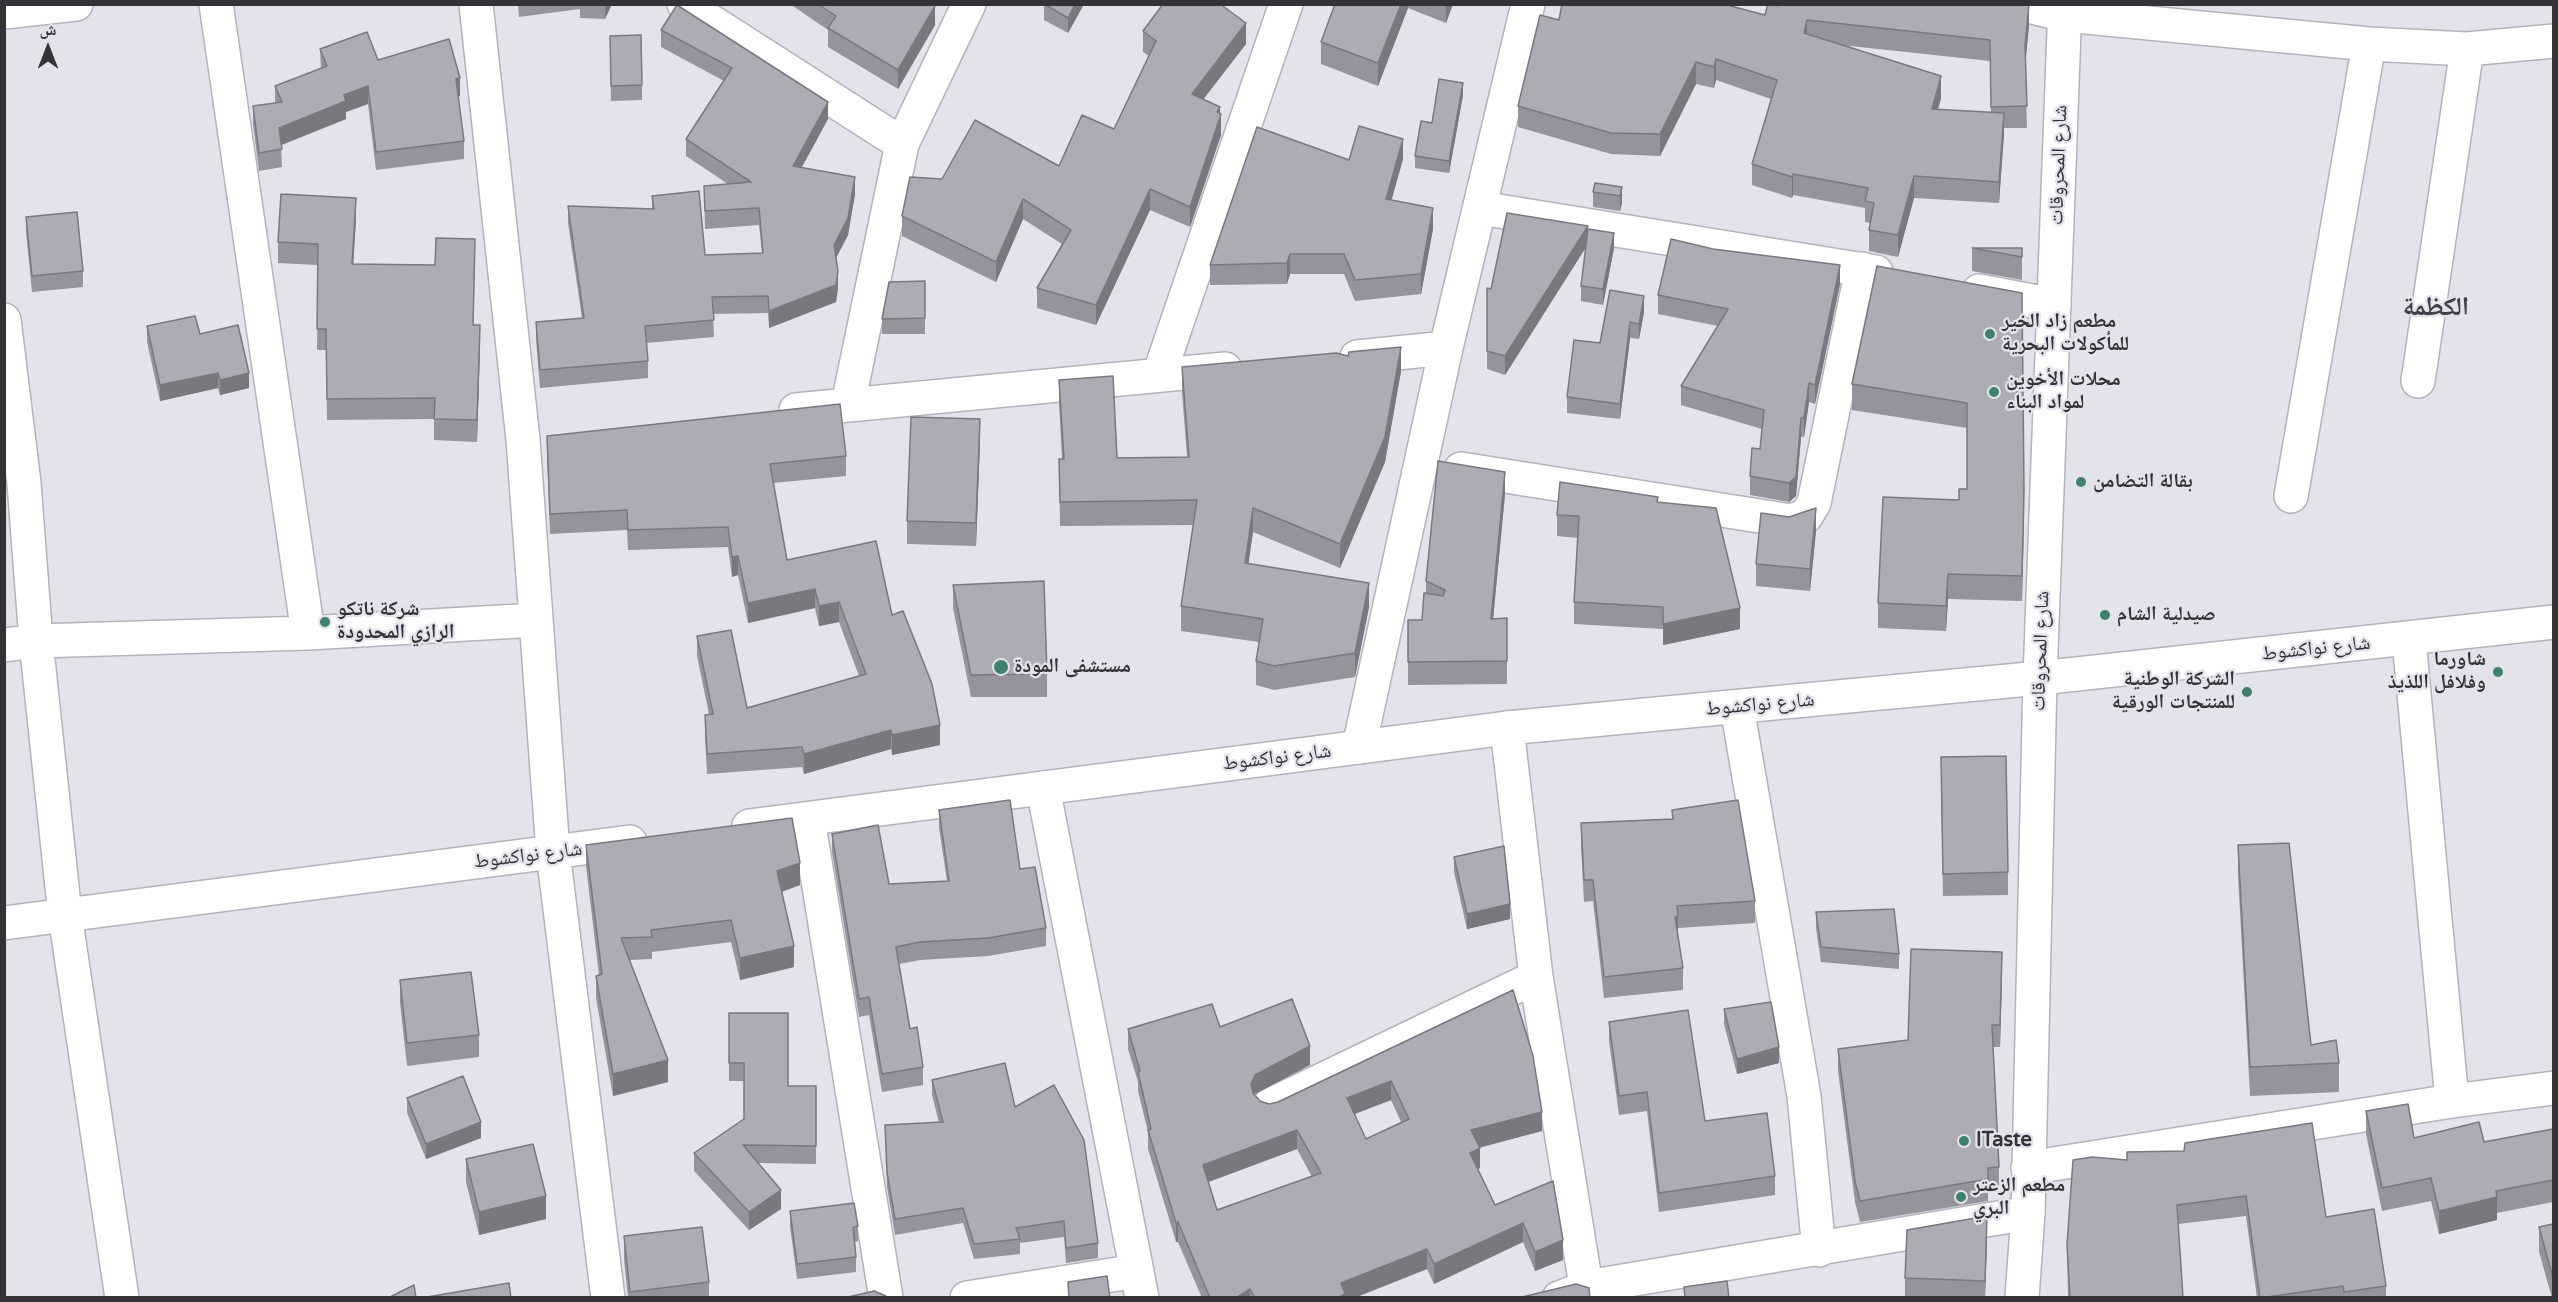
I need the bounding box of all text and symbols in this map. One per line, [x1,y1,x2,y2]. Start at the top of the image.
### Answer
north arrow [18,18,78,78]
text: ش [40,20,56,40]
street label: شارع المحروقات [2045,105,2073,225]
district label: الكظمة [2403,292,2469,324]
place label: مطعم زاد الخير للمأكولات البحرية [2002,310,2129,357]
marker: مطعم زاد الخير للمأكولات البحرية [1983,327,1997,341]
place label: محلات الأخوين لمواد البناء [2006,368,2121,415]
marker: محلات الأخوين لمواد البناء [1987,385,2001,399]
place label: بقالة التضامن [2093,470,2193,494]
marker: بقالة التضامن [2074,475,2088,489]
street label: شارع المحروقات [2027,591,2055,711]
place label: شركة ناتكو الرازي المحدودة [337,598,454,645]
place label: صيدلية الشام [2117,603,2216,627]
marker: صيدلية الشام [2098,608,2112,622]
marker: شركة ناتكو الرازي المحدودة [318,615,332,629]
street label: شارع نواكشوط [2260,631,2372,667]
place label: شاورما وفلافل اللذيذ [2388,648,2486,695]
place label: مستشفى المودة [1014,655,1131,679]
marker: مستشفى المودة [992,658,1010,676]
marker: شاورما وفلافل اللذيذ [2491,665,2505,679]
place label: الشركة الوطنية للمنتجات الورقية [2112,668,2235,715]
marker: الشركة الوطنية للمنتجات الورقية [2240,685,2254,699]
street label: شارع نواكشوط [1705,688,1815,722]
street label: شارع نواكشوط [1221,739,1333,777]
street label: شارع نواكشوط [472,837,584,875]
place label: ITaste [1976,1129,2032,1153]
marker: ITaste [1957,1134,1971,1148]
place label: مطعم الزعتر البري [1973,1174,2065,1221]
marker: مطعم الزعتر البري [1954,1190,1968,1204]

